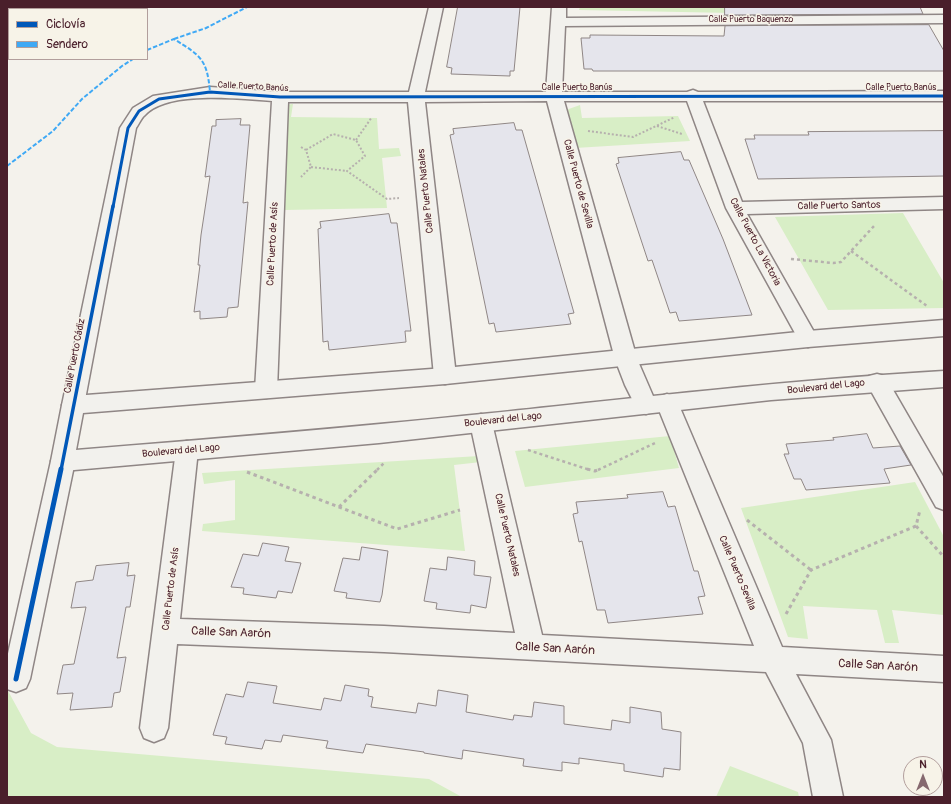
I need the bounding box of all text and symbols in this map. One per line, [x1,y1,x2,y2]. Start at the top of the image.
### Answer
legend [8,8,148,60]
street label: Calle Puerto Baquenzo [709,15,793,25]
text: Ciclovía [46,17,85,32]
text: Sendero [46,37,88,52]
street label: Calle Puerto Banús [217,80,289,94]
street label: Calle Puerto Banús [542,83,612,93]
street label: Calle Puerto Banús [866,83,936,93]
street label: Calle Puerto de Sevilla [560,138,596,230]
street label: Calle Puerto Natales [416,148,436,234]
street label: Calle Puerto La Victoria [727,196,783,288]
street label: Calle Puerto Santos [797,199,881,213]
street label: Calle Puerto de Asís [265,202,281,286]
street label: Calle Puerto Cádiz [62,318,88,394]
street label: Boulevard del Lago [787,377,865,397]
street label: Boulevard del Lago [464,410,542,430]
street label: Boulevard del Lago [142,442,220,460]
street label: Calle Puerto Natales [492,492,522,578]
street label: Calle Puerto Sevilla [716,534,758,612]
street label: Calle Puerto de Asís [160,547,182,631]
street label: Calle San Aarón [191,624,271,642]
street label: Calle San Aarón [515,640,595,658]
street label: Calle San Aarón [838,657,918,675]
north arrow [903,756,943,796]
text: N [919,758,927,771]

